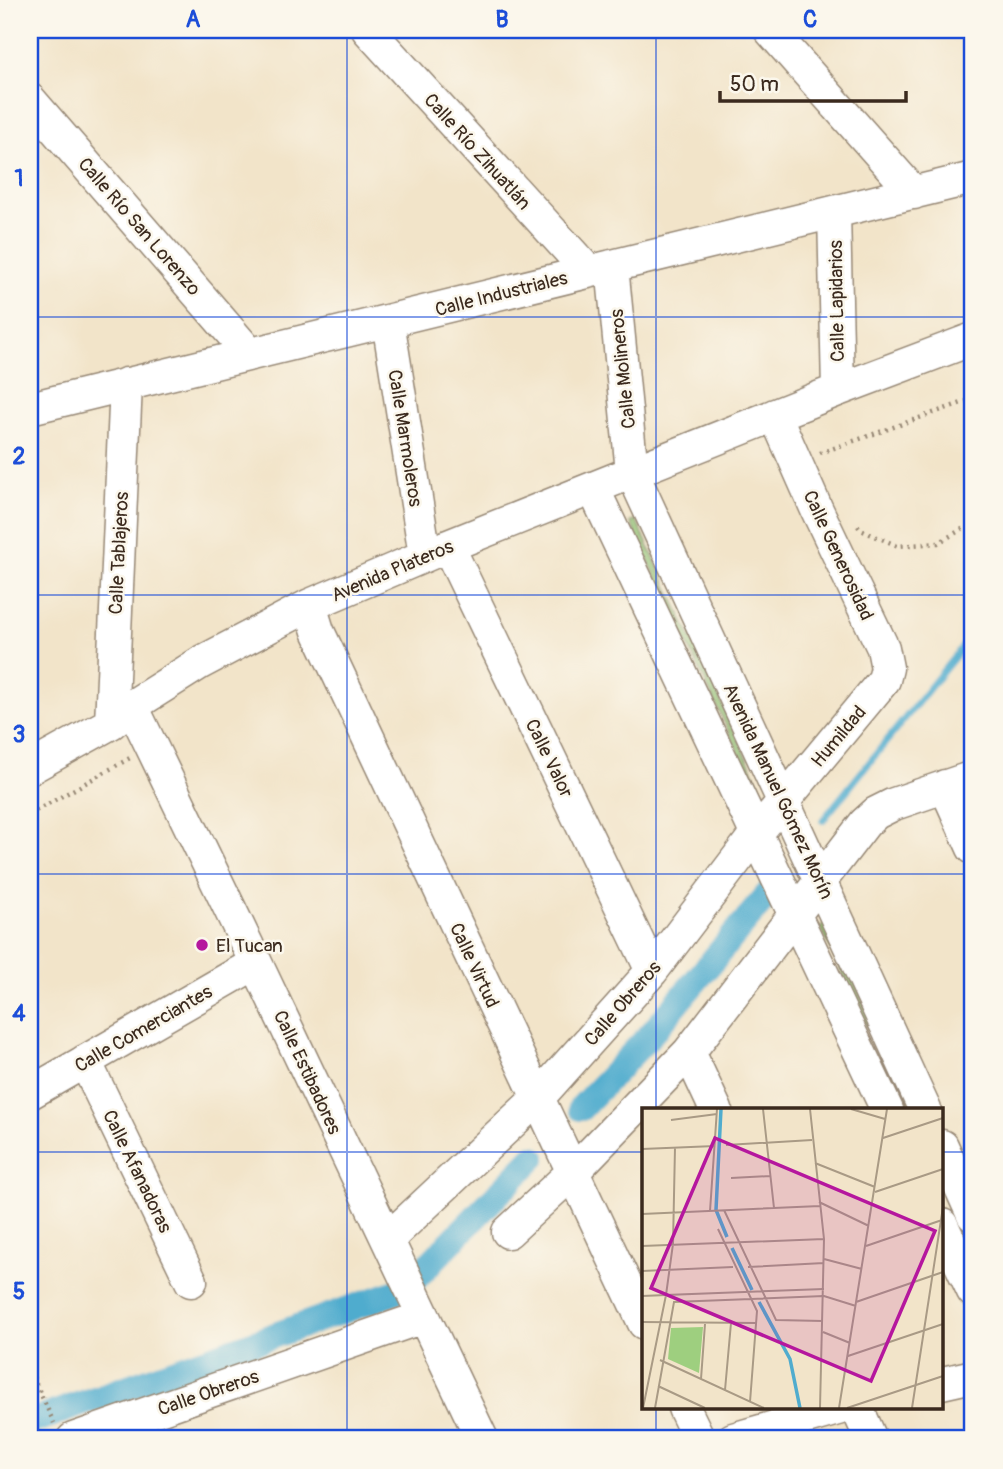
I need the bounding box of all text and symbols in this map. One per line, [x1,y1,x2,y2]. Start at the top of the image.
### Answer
text: A [186,5,201,34]
text: B [495,5,509,34]
text: C [803,5,817,34]
scale bar [720,60,905,104]
text: 50 m [730,71,779,98]
street label: Calle Río Zihuatlán [419,88,536,215]
street label: Calle Río San Lorenzo [73,153,206,301]
text: 1 [15,164,24,193]
street label: Calle Lapidarios [824,239,850,362]
street label: Calle Industriales [433,266,570,322]
street label: Calle Molineros [605,308,641,430]
street label: Calle Marmoleros [382,368,428,509]
text: 2 [13,442,26,471]
street label: Calle Generosidad [797,487,879,624]
street label: Calle Tablajeros [104,491,134,615]
street label: Avenida Plateros [328,534,458,607]
street label: Avenida Manuel Gómez Morín [717,680,839,903]
street label: Humildad [806,701,872,772]
street label: Calle Valor [520,715,579,802]
text: 3 [13,720,25,749]
street label: Calle Virtud [444,919,504,1012]
place label: El Tucan [216,934,283,958]
marker: El Tucan [194,937,210,953]
street label: Calle Obreros [579,956,667,1051]
street label: Calle Comerciantes [70,980,217,1078]
text: 4 [12,999,26,1028]
street label: Calle Estibadores [268,1007,347,1139]
street label: Calle Afanadoras [97,1106,177,1237]
inset map [642,1108,944,1410]
text: 5 [13,1277,25,1306]
street label: Calle Obreros [155,1364,263,1421]

